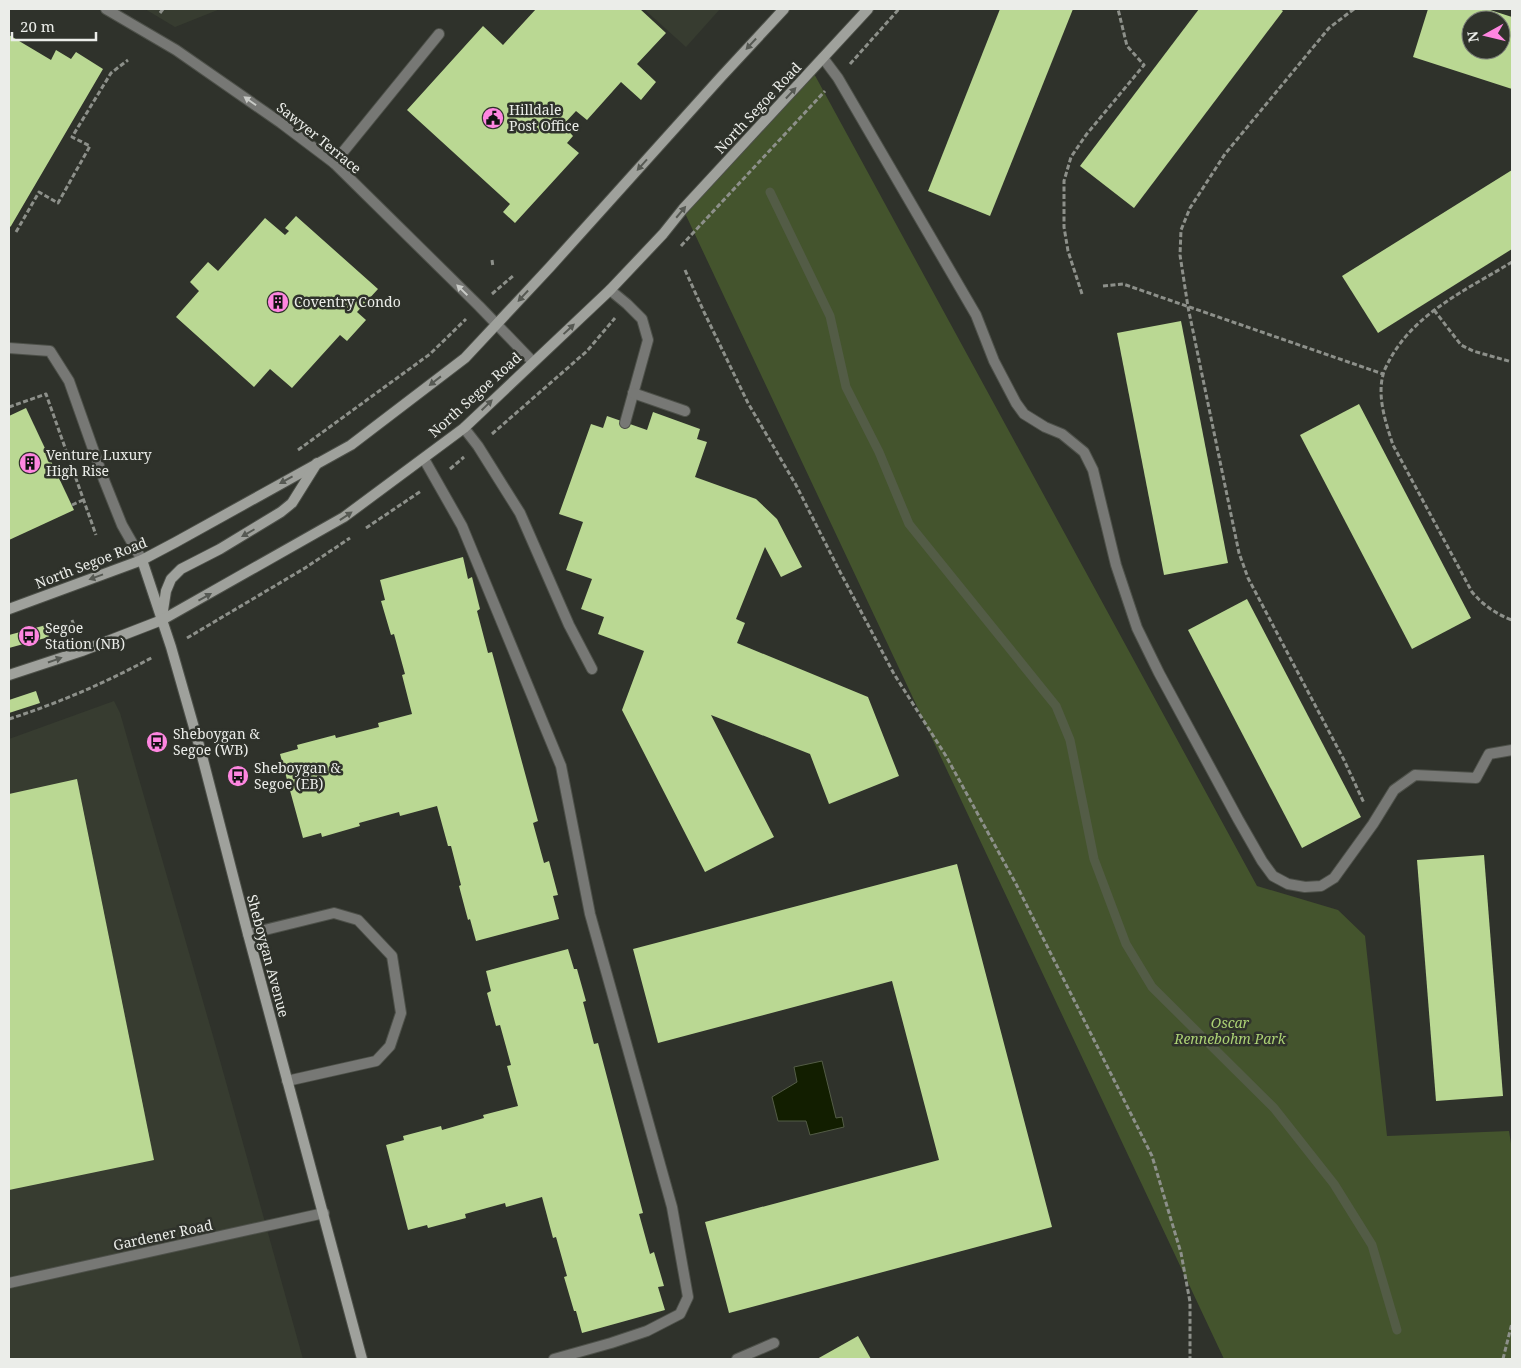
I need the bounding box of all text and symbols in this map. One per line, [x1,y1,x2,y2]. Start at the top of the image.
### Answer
scale bar [12,10,96,42]
north arrow [1461,10,1511,60]
text: 20 m [20,16,55,36]
text: N [1462,30,1483,44]
one-way arrow [745,38,757,50]
street label: North Segoe Road [710,58,805,157]
one-way arrow [785,87,797,99]
one-way arrow [243,96,257,106]
street label: Sawyer Terrace [273,98,366,178]
place label: Hilldale Post Office [509,100,579,135]
public building icon: Hilldale Post Office [481,106,505,130]
one-way arrow [636,158,647,171]
one-way arrow [675,205,686,218]
one-way arrow [456,284,468,296]
one-way arrow [517,289,529,301]
building icon: Coventry Condo [266,290,290,314]
place label: Coventry Condo [294,292,401,311]
one-way arrow [562,323,574,335]
street label: North Segoe Road [424,348,525,441]
one-way arrow [429,375,442,386]
one-way arrow [481,400,493,412]
place label: Venture Luxury High Rise [46,445,152,480]
building icon: Venture Luxury High Rise [18,451,42,475]
one-way arrow [279,476,293,485]
one-way arrow [339,511,352,521]
one-way arrow [241,529,254,538]
street label: North Segoe Road [32,532,150,593]
one-way arrow [88,573,103,581]
one-way arrow [198,592,211,601]
place label: Segoe Station (NB) [45,618,125,653]
bus stop icon: Segoe Station (NB) [17,624,41,648]
one-way arrow [48,656,63,664]
place label: Sheboygan & Segoe (WB) [173,724,260,759]
bus stop icon: Sheboygan & Segoe (WB) [145,730,169,754]
place label: Sheboygan & Segoe (EB) [254,758,341,793]
bus stop icon: Sheboygan & Segoe (EB) [226,764,250,788]
street label: Sheboygan Avenue [243,892,294,1019]
park label: Oscar Rennebohm Park [1173,1013,1287,1048]
street label: Gardener Road [111,1215,215,1254]

